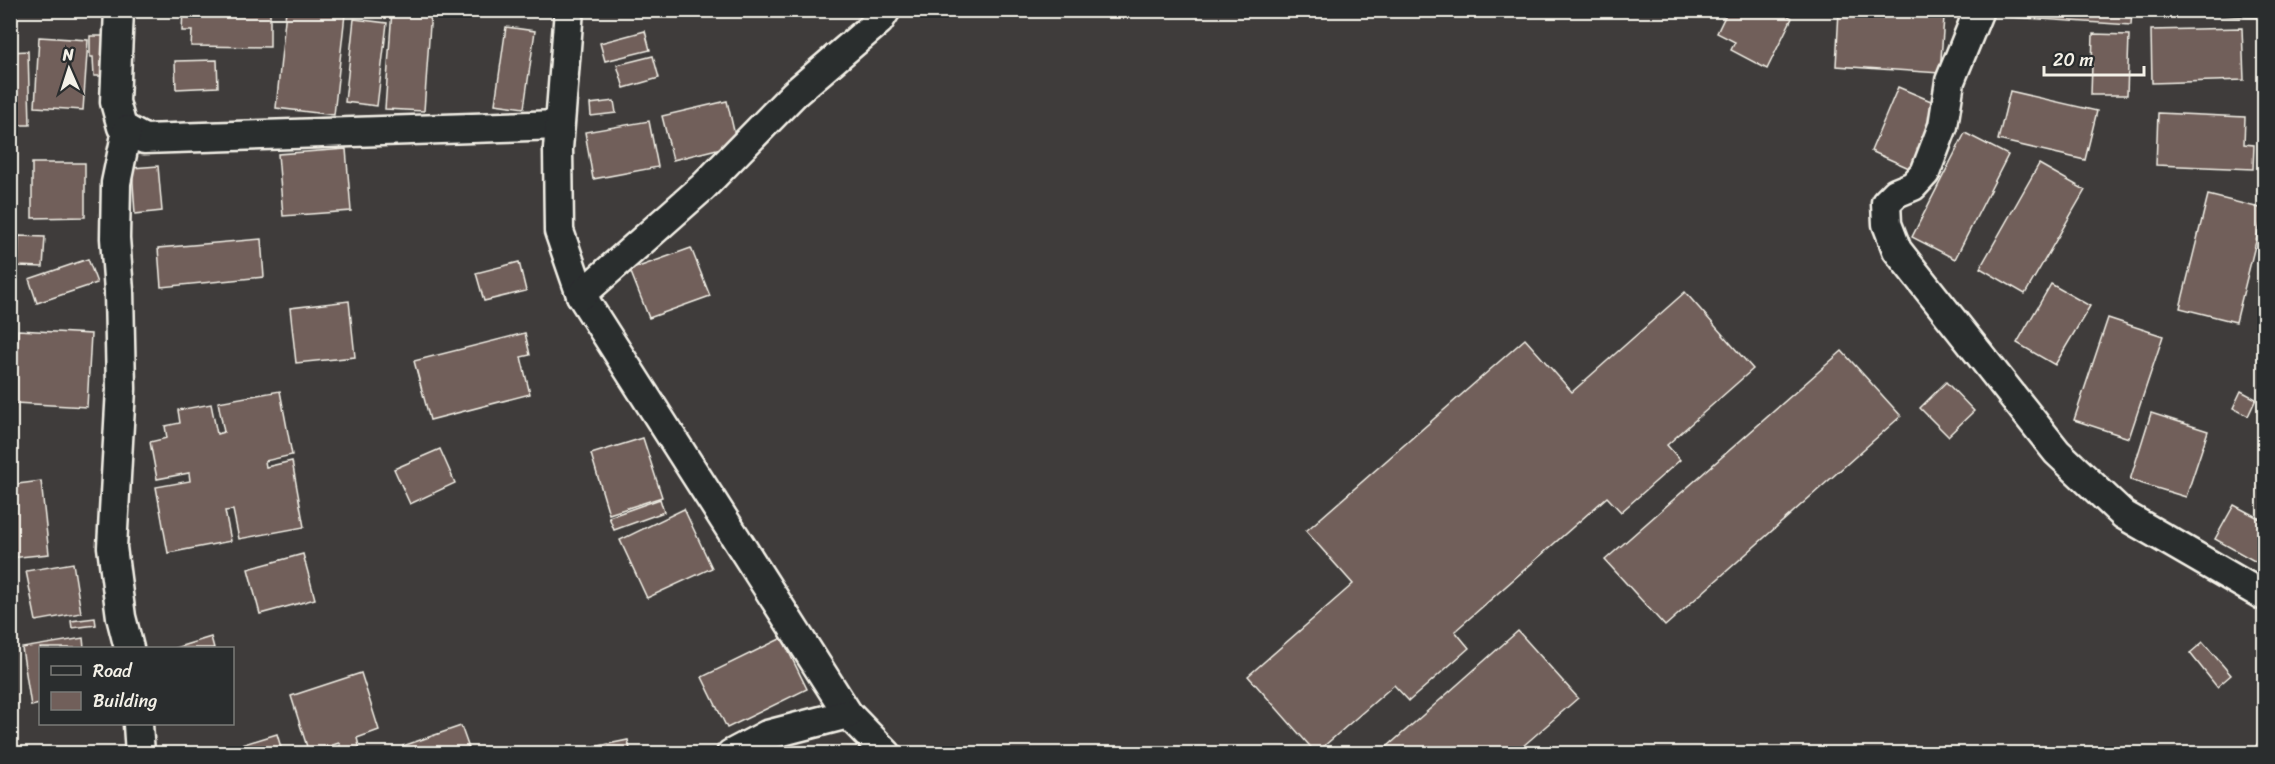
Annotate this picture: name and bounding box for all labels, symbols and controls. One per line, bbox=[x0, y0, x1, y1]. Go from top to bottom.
north arrow bbox=[39, 39, 99, 99]
scale bar bbox=[2044, 39, 2144, 77]
text: N bbox=[61, 40, 75, 69]
text: 20 m bbox=[2053, 44, 2093, 76]
legend bbox=[39, 647, 234, 725]
text: Road bbox=[93, 655, 133, 687]
text: Building bbox=[93, 685, 157, 717]

